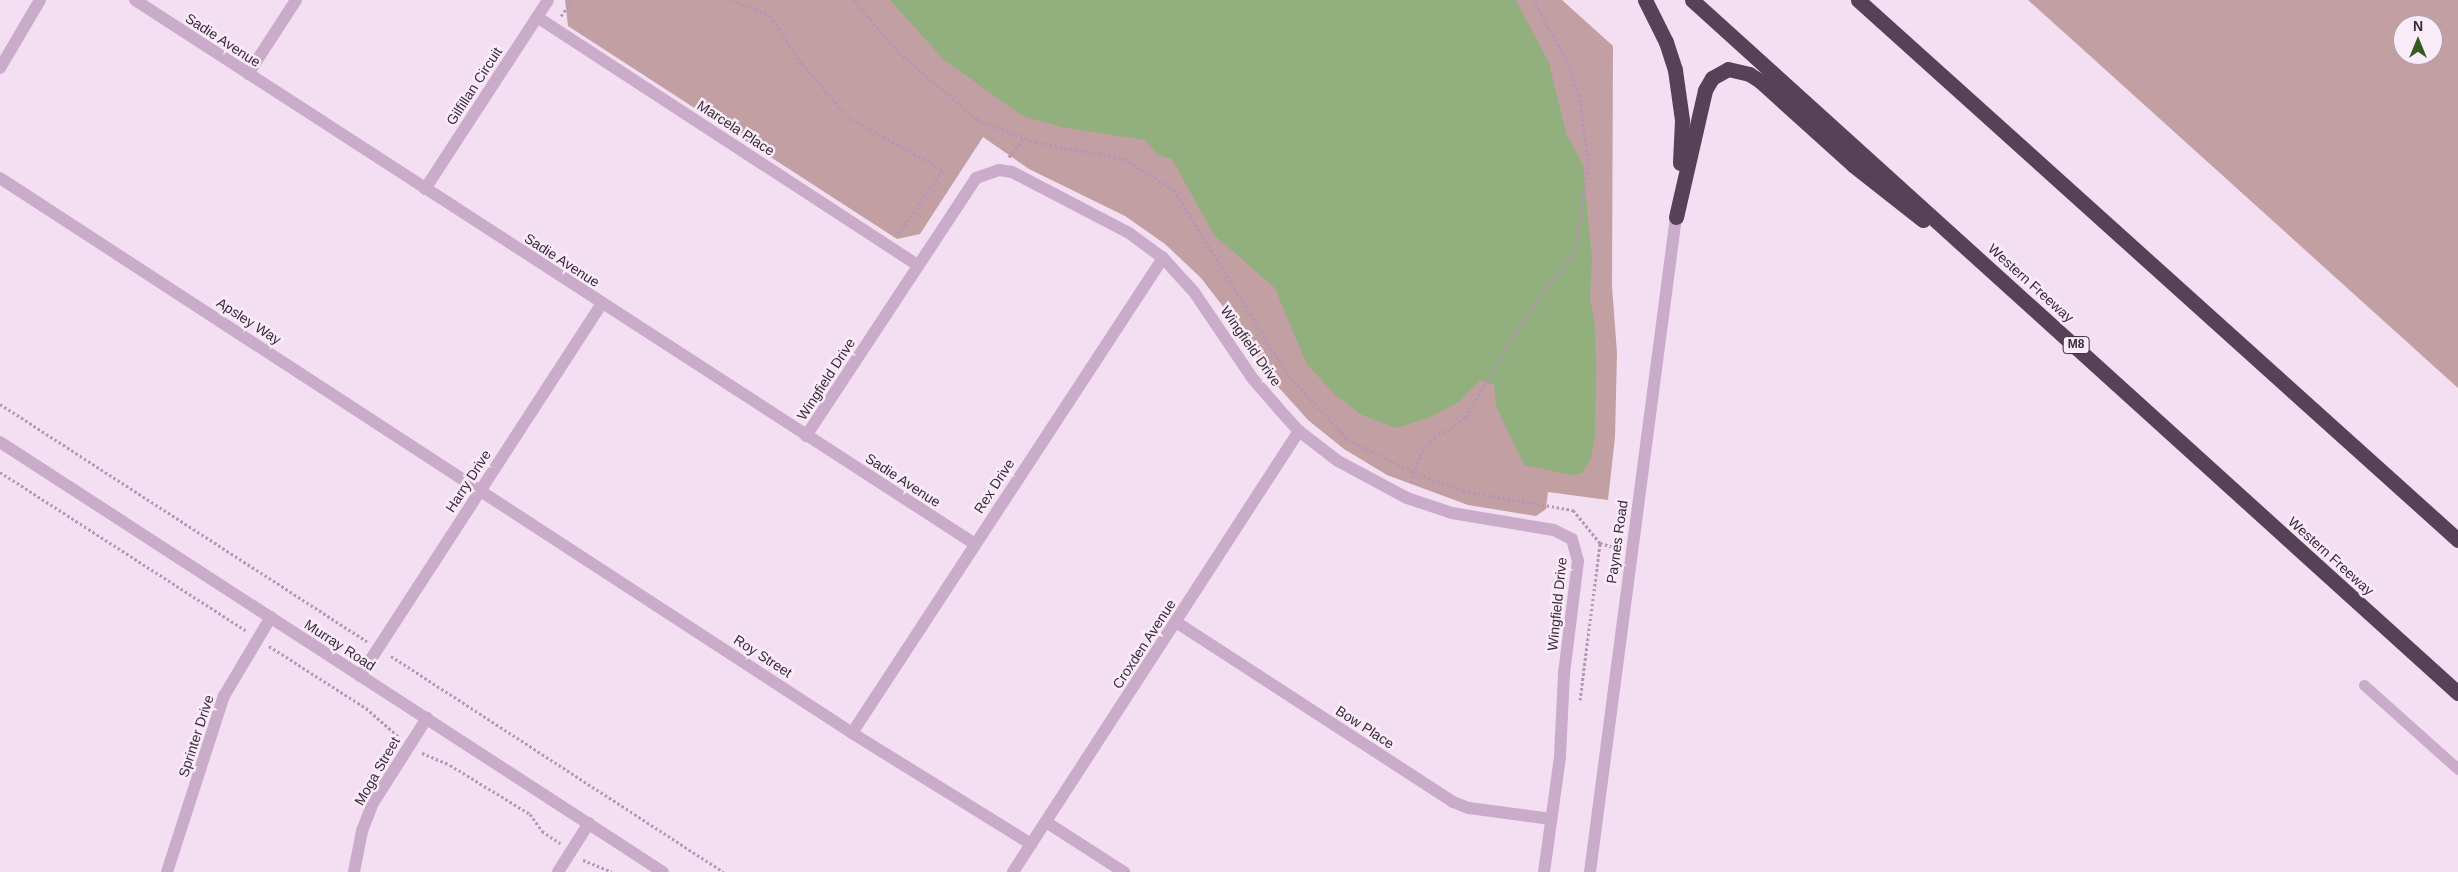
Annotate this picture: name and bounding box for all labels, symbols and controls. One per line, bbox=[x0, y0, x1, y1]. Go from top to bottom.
street label: Sadie Avenue bbox=[182, 9, 264, 71]
north arrow bbox=[2393, 15, 2443, 65]
text: N bbox=[2413, 18, 2423, 34]
street label: Gilfillan Circuit bbox=[443, 44, 505, 128]
street label: Marcela Place bbox=[694, 97, 778, 159]
street label: Sadie Avenue bbox=[521, 229, 603, 291]
street label: Western Freeway bbox=[1985, 240, 2077, 326]
street label: Apsley Way bbox=[214, 294, 284, 348]
street label: Wingfield Drive bbox=[1217, 303, 1285, 389]
street label: Wingfield Drive bbox=[793, 335, 859, 423]
road number: M8 bbox=[2062, 336, 2090, 354]
street label: Harry Drive bbox=[442, 447, 494, 515]
street label: Sadie Avenue bbox=[862, 449, 944, 511]
street label: Rex Drive bbox=[970, 456, 1018, 516]
street label: Paynes Road bbox=[1603, 499, 1631, 585]
street label: Western Freeway bbox=[2285, 513, 2377, 599]
street label: Wingfield Drive bbox=[1544, 556, 1570, 652]
street label: Croxden Avenue bbox=[1109, 596, 1179, 692]
street label: Murray Road bbox=[301, 616, 379, 674]
street label: Roy Street bbox=[731, 631, 795, 681]
street label: Sprinter Drive bbox=[175, 693, 217, 779]
street label: Bow Place bbox=[1333, 702, 1397, 752]
street label: Moga Street bbox=[351, 734, 403, 808]

